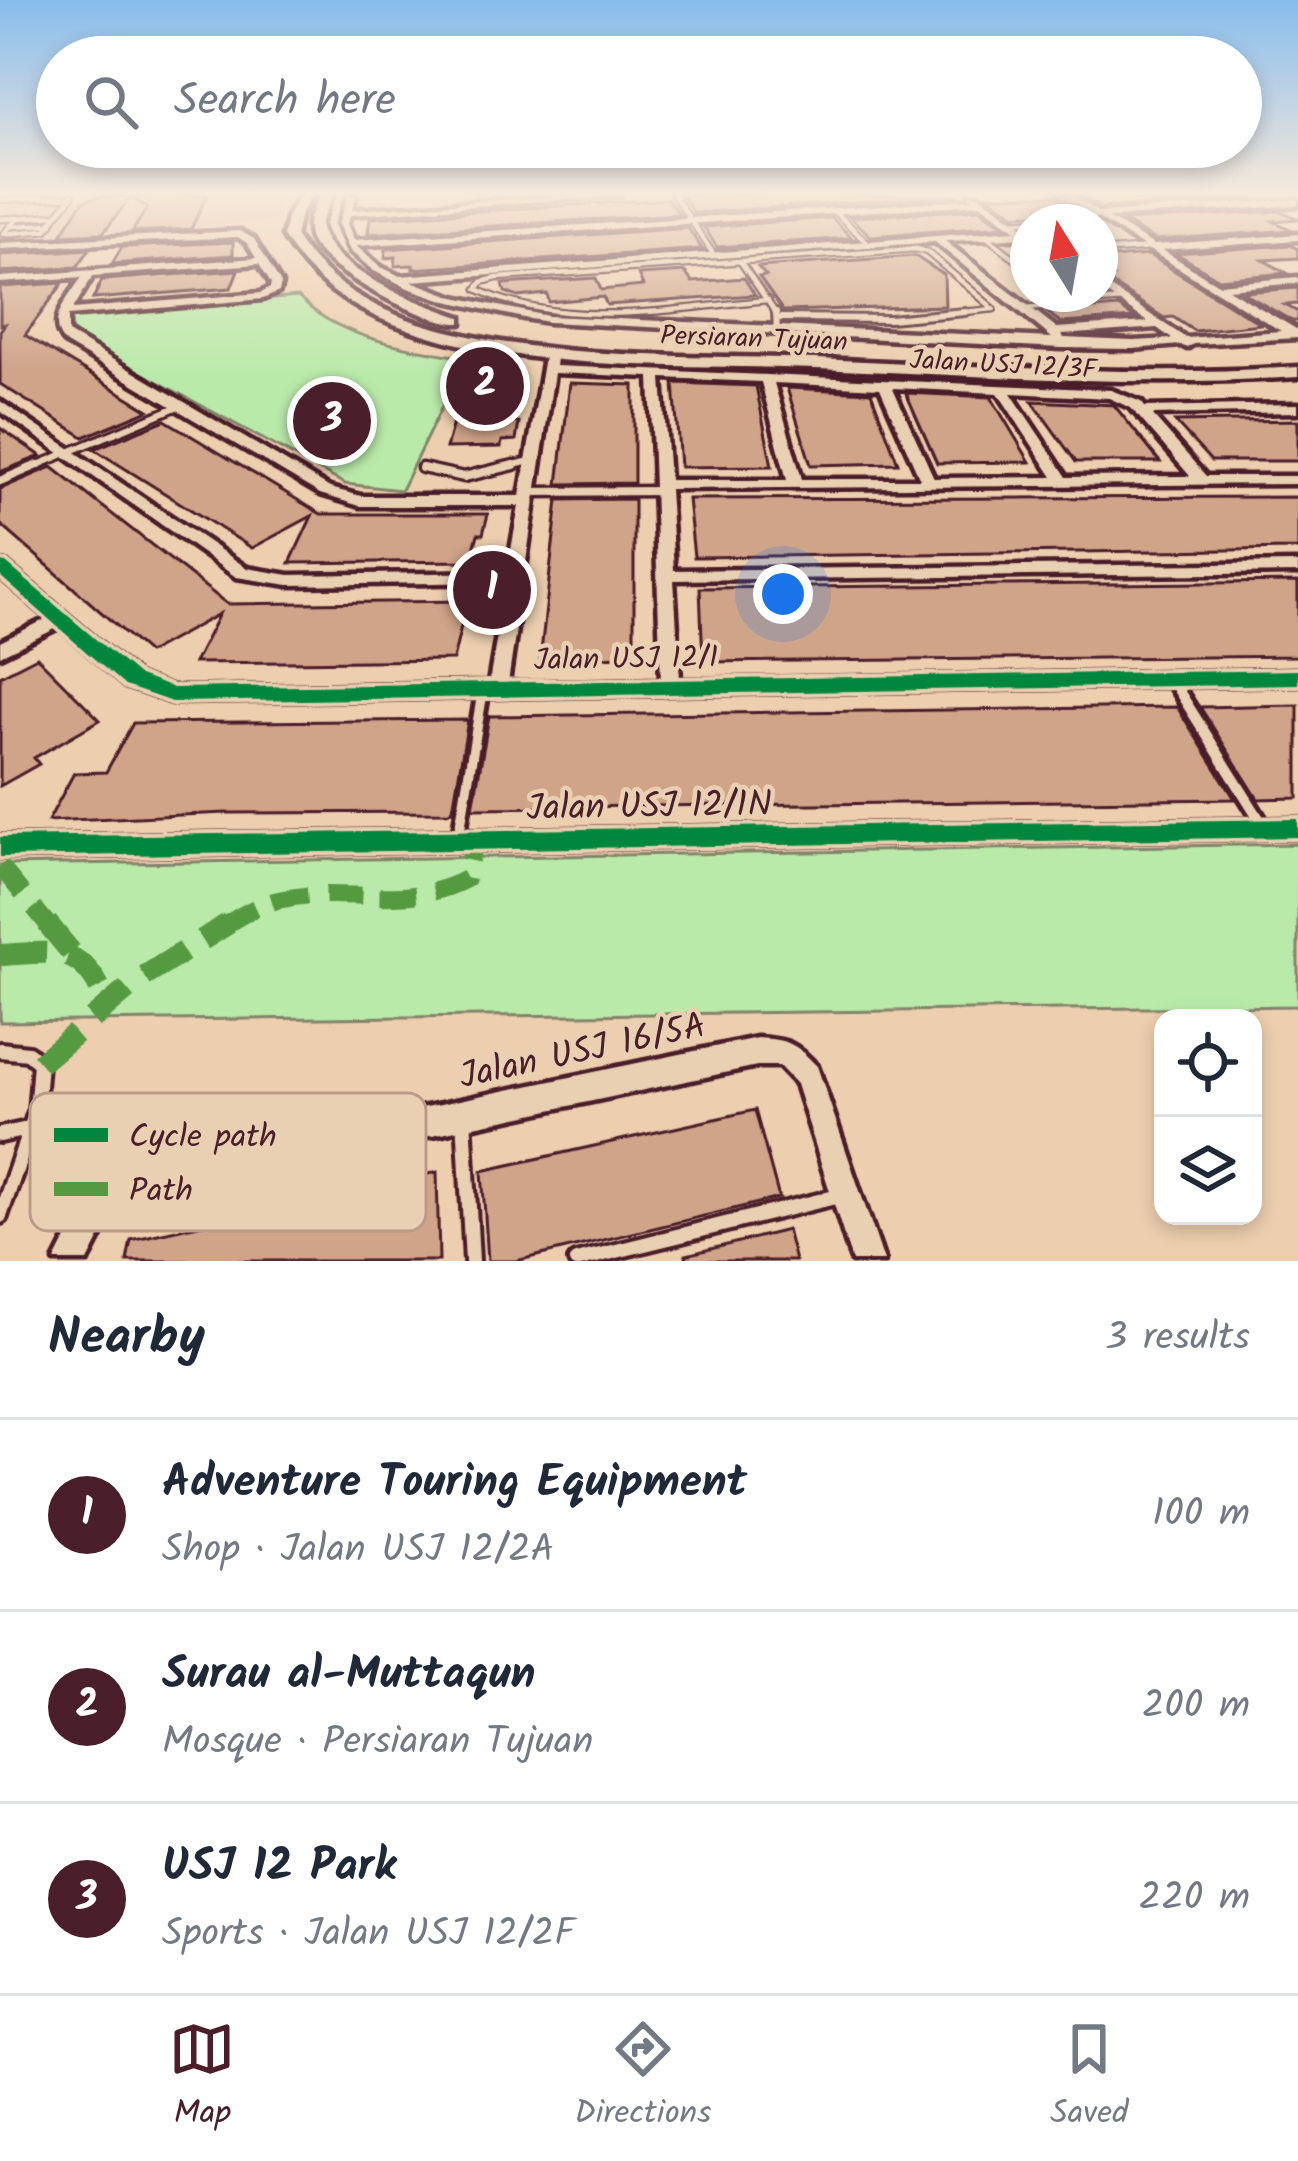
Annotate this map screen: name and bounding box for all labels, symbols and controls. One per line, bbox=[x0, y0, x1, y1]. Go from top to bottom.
search box bbox=[36, 36, 1262, 168]
text: Search here bbox=[174, 66, 396, 138]
icon: search bbox=[78, 69, 144, 135]
north arrow bbox=[1010, 204, 1118, 312]
street label: Persiaran Tujuan bbox=[660, 315, 848, 364]
street label: Jalan USJ 12/3F bbox=[908, 339, 1099, 392]
pin: 2 bbox=[446, 341, 524, 431]
pin: 3 bbox=[293, 376, 371, 466]
pin: 1 bbox=[453, 545, 531, 635]
your location bbox=[753, 564, 813, 624]
street label: Jalan USJ 12/1 bbox=[533, 634, 719, 686]
street label: Jalan USJ 12/1N bbox=[526, 777, 772, 838]
street label: Jalan USJ 16/5A bbox=[454, 999, 711, 1106]
map controls bbox=[1154, 1009, 1262, 1225]
button: locate bbox=[1154, 1009, 1262, 1117]
legend bbox=[30, 1093, 426, 1231]
text: Cycle path bbox=[129, 1112, 277, 1165]
button: layers bbox=[1154, 1117, 1262, 1225]
text: Path bbox=[129, 1166, 193, 1219]
text: Nearby bbox=[48, 1299, 205, 1380]
text: 3 results bbox=[1105, 1308, 1250, 1370]
text: Adventure Touring Equipment bbox=[162, 1448, 747, 1520]
text: 1 bbox=[81, 1484, 93, 1546]
text: 100 m bbox=[1152, 1484, 1250, 1546]
text: Shop · Jalan USJ 12/2A bbox=[162, 1520, 554, 1582]
text: Surau al-Muttaqun bbox=[162, 1640, 536, 1712]
text: 2 bbox=[76, 1676, 98, 1738]
text: 200 m bbox=[1142, 1676, 1250, 1738]
text: Mosque · Persiaran Tujuan bbox=[162, 1712, 593, 1774]
text: USJ 12 Park bbox=[162, 1832, 396, 1904]
text: 3 bbox=[76, 1868, 98, 1930]
text: 220 m bbox=[1138, 1868, 1250, 1930]
text: Sports · Jalan USJ 12/2F bbox=[162, 1904, 575, 1966]
tab: Map bbox=[169, 2016, 235, 2141]
tab: Directions bbox=[574, 2016, 711, 2141]
tab: Saved bbox=[1050, 2016, 1129, 2141]

